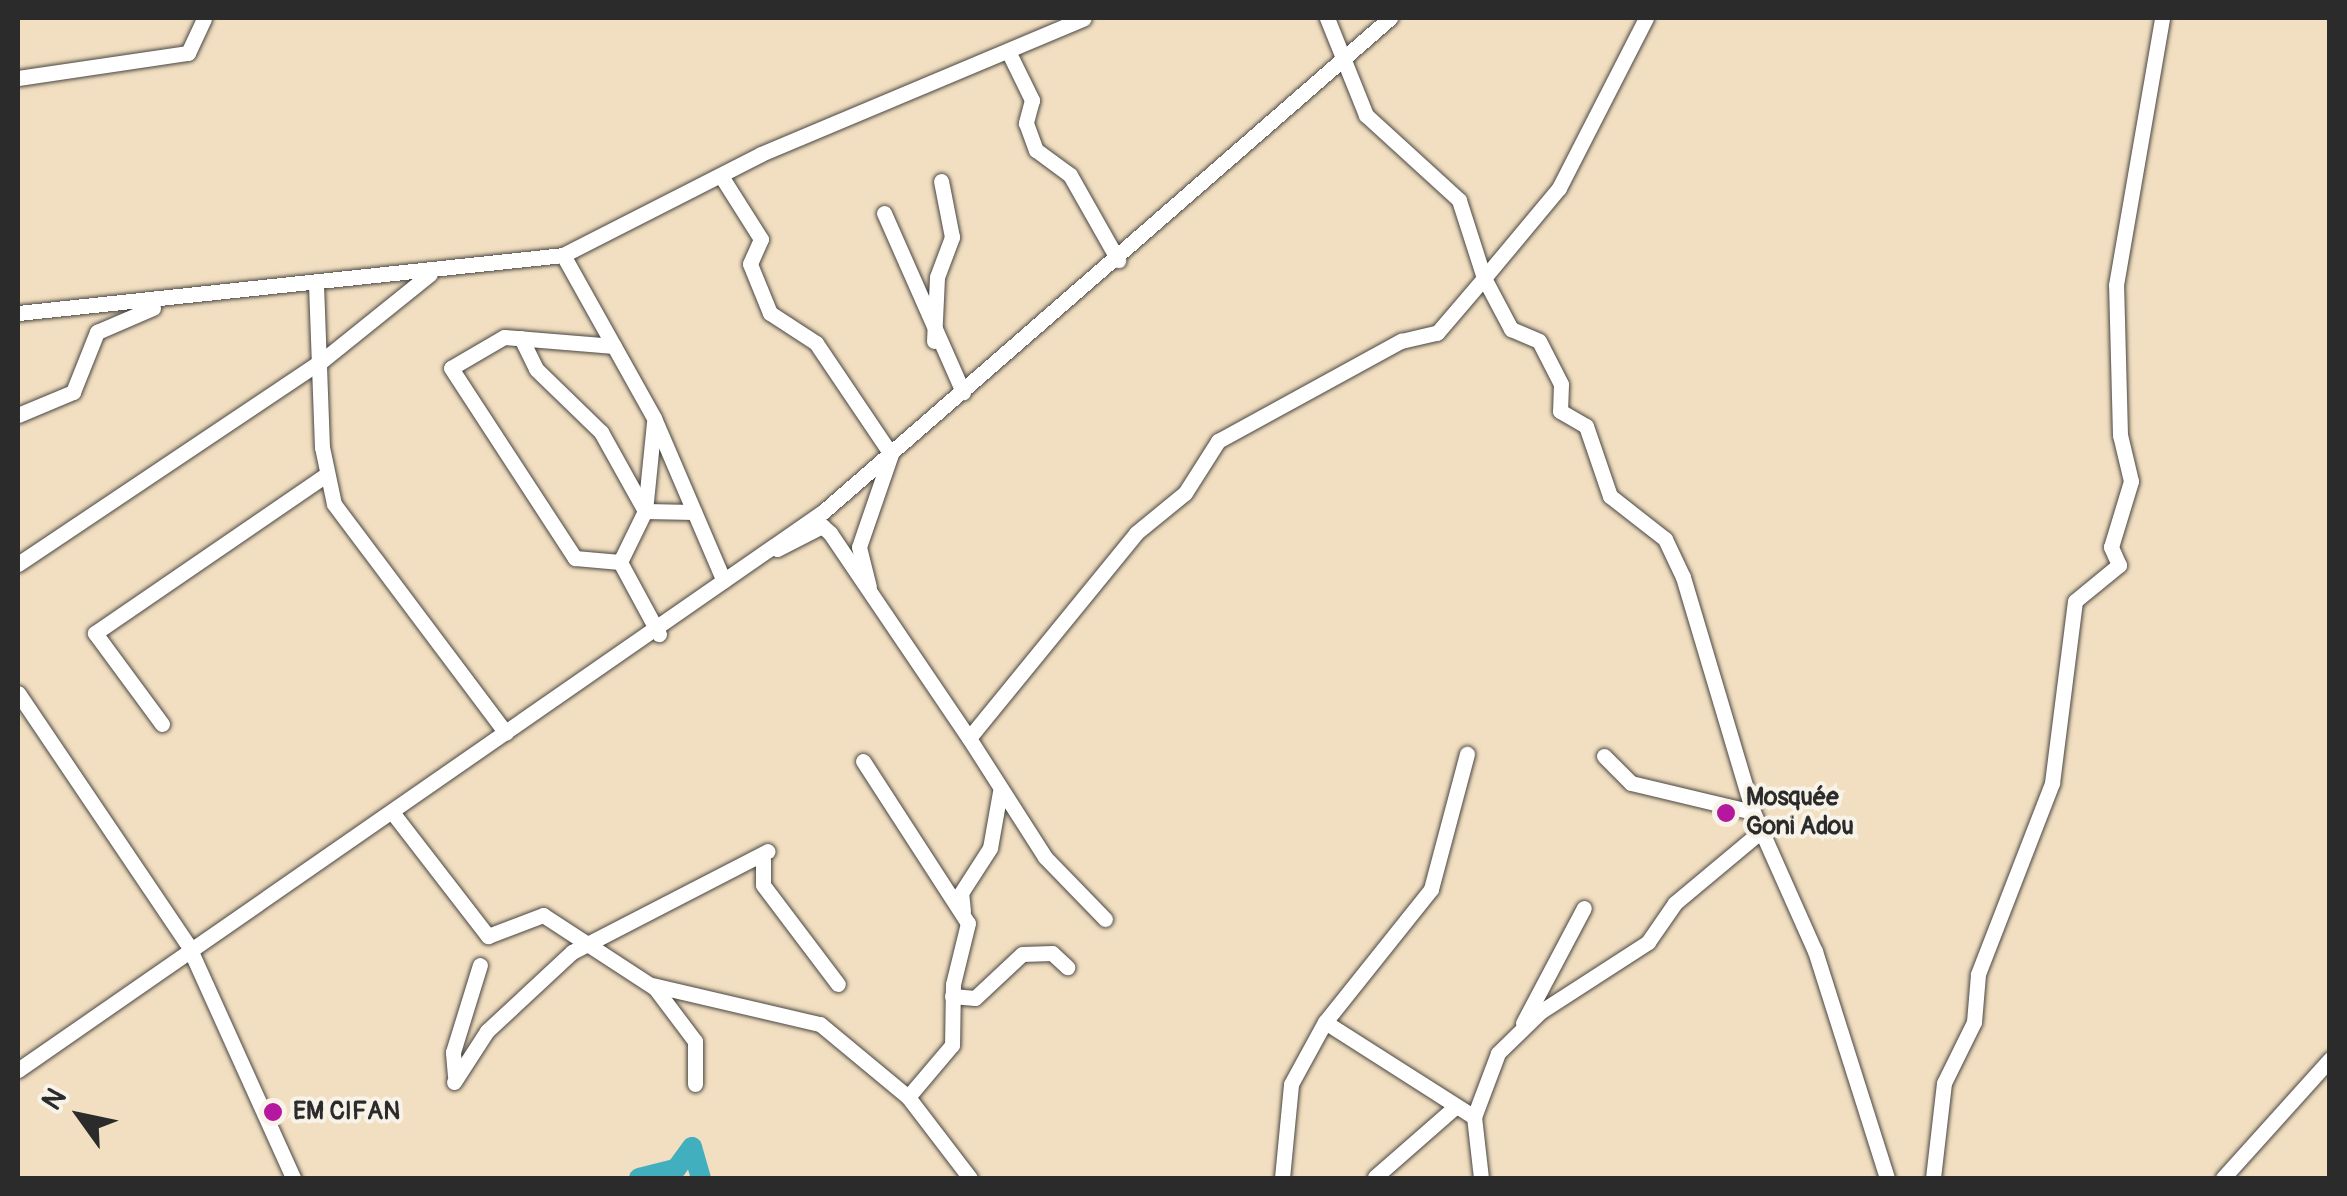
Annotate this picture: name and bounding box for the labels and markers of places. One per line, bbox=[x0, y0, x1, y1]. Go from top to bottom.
place label: Mosquée Goni Adou bbox=[1746, 784, 1854, 843]
marker: Mosquée Goni Adou bbox=[1715, 802, 1737, 824]
place label: EM CIFAN bbox=[293, 1097, 400, 1127]
marker: EM CIFAN bbox=[262, 1101, 284, 1123]

